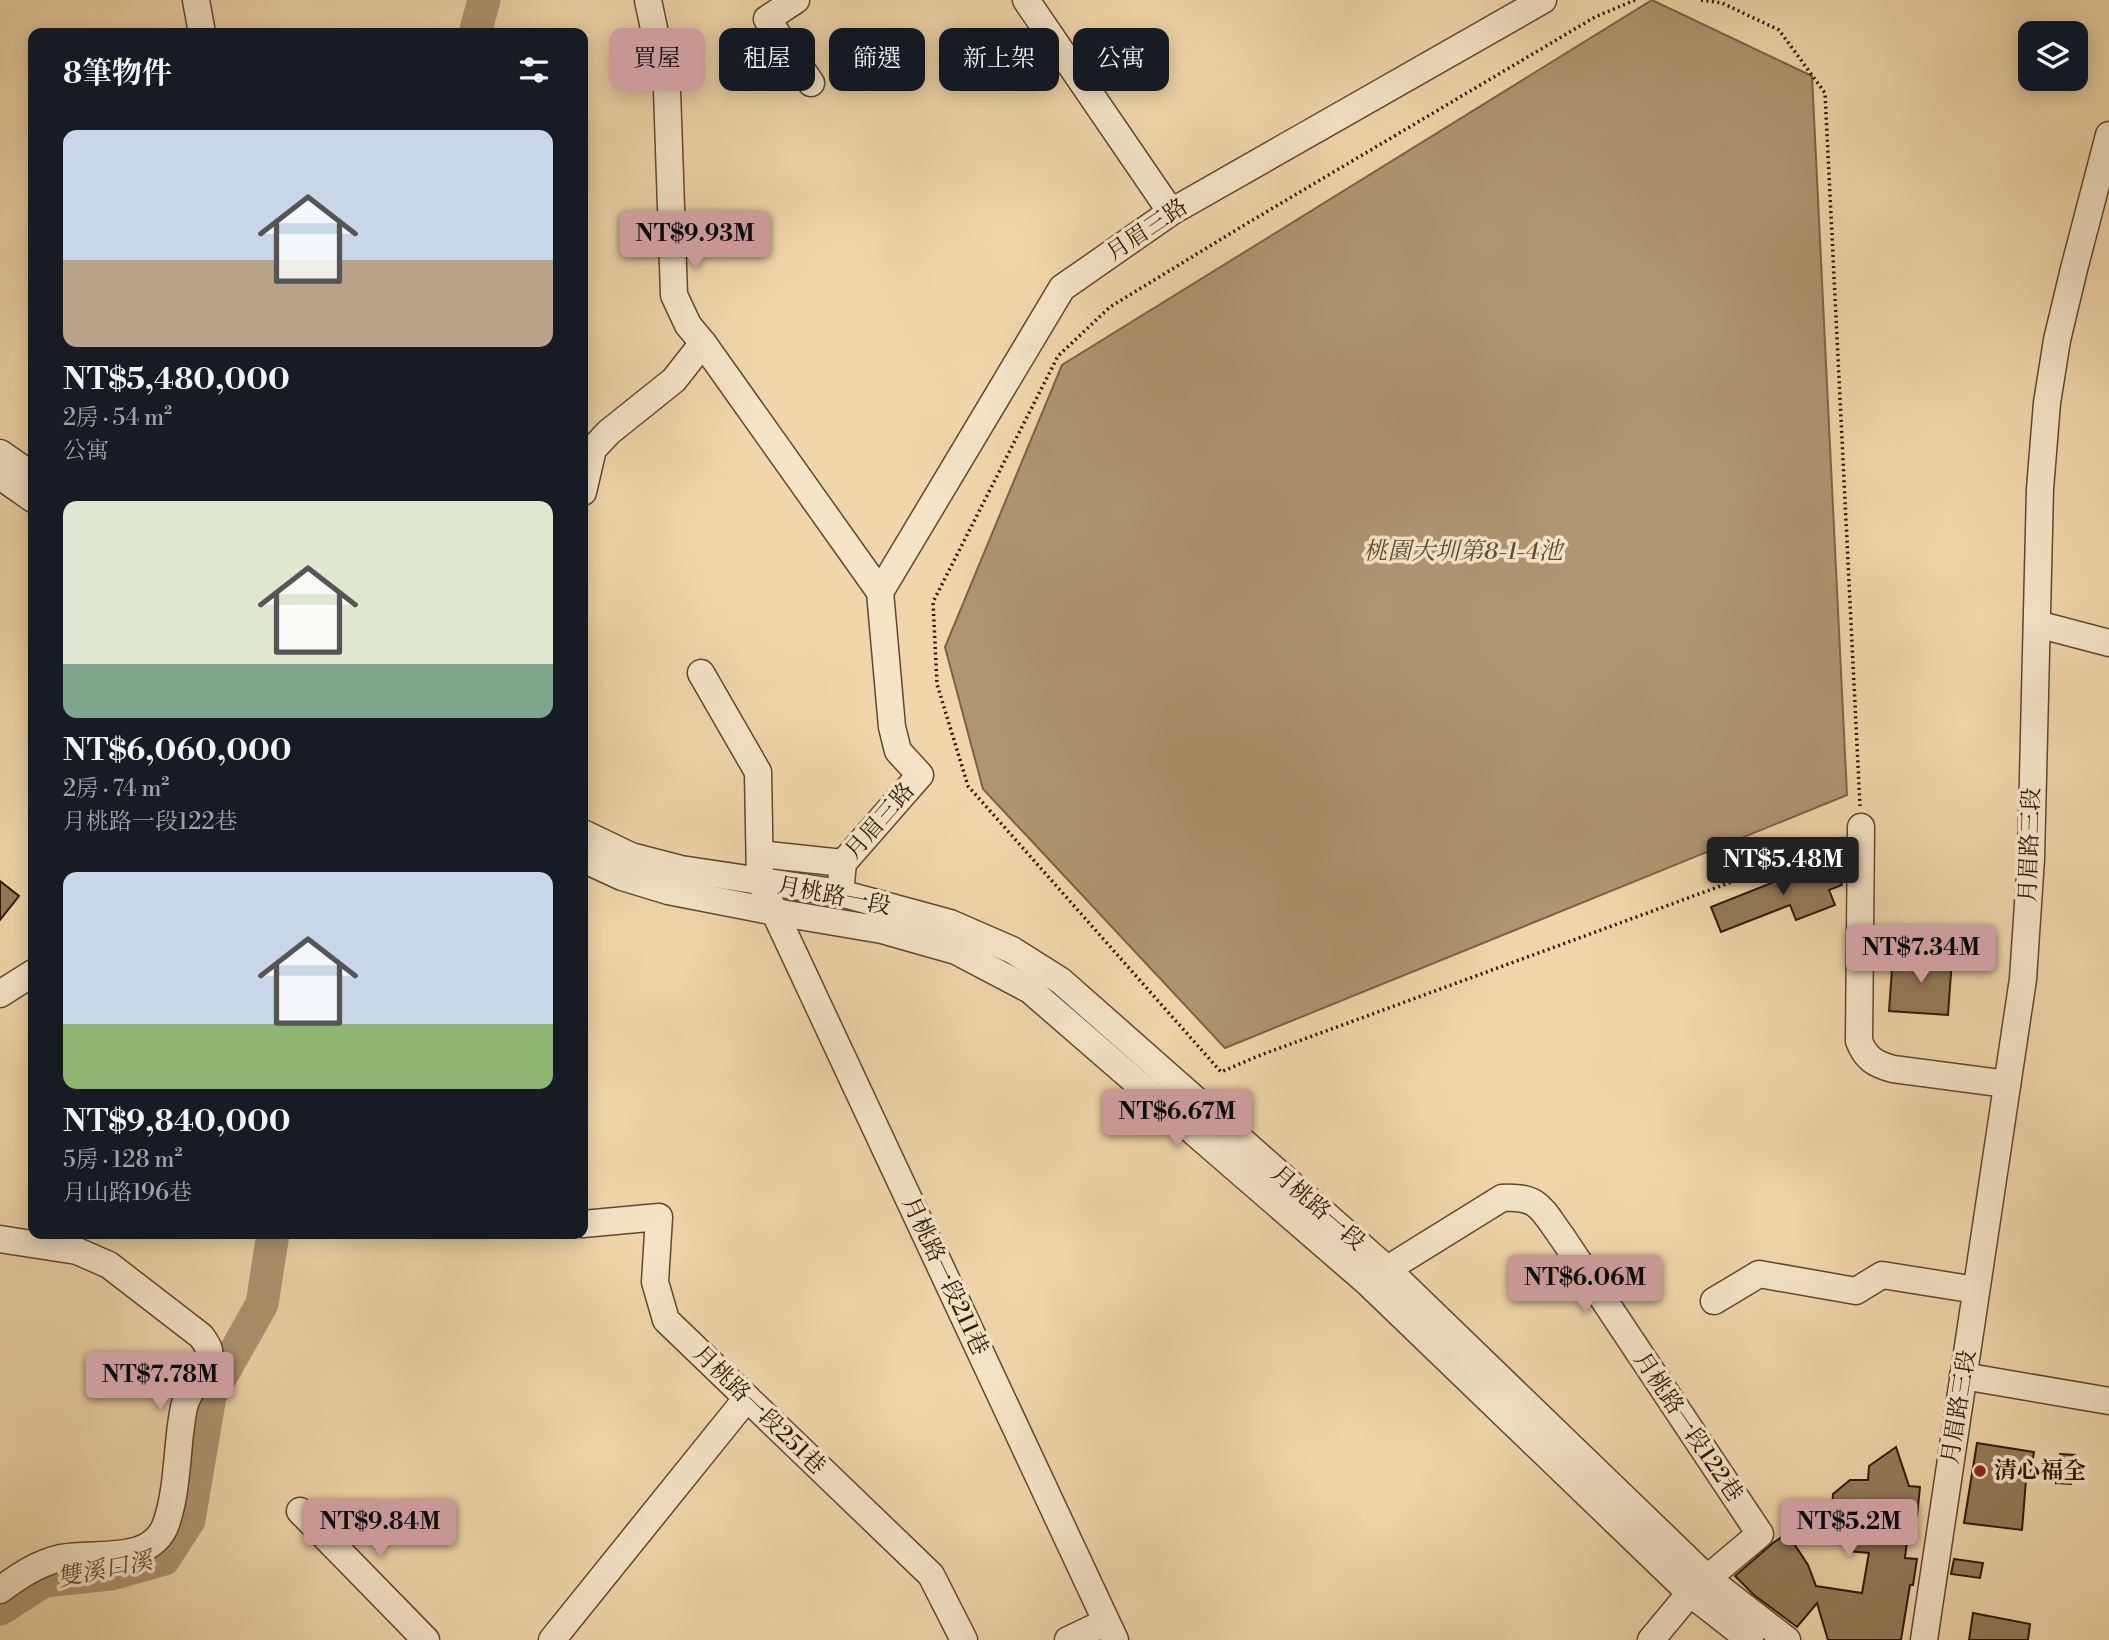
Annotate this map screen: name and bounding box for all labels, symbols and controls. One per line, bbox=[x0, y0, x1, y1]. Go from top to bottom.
map controls bbox=[2018, 21, 2088, 91]
button: layers bbox=[2018, 21, 2088, 91]
chip: 買屋 bbox=[609, 28, 705, 91]
chip: 租屋 bbox=[719, 28, 815, 91]
chip: 篩選 bbox=[829, 28, 925, 91]
chip: 新上架 bbox=[939, 28, 1059, 91]
chip: 公寓 bbox=[1073, 28, 1169, 91]
icon: filters bbox=[515, 51, 553, 89]
text: 8筆物件 bbox=[63, 55, 172, 93]
icon: home bbox=[245, 176, 371, 302]
street label: 月眉三路 bbox=[1101, 193, 1193, 267]
pin: NT$9.93M bbox=[623, 212, 767, 271]
text: NT$9.93M bbox=[636, 220, 754, 248]
text: NT$5,480,000 bbox=[63, 361, 290, 399]
text: 2房 · 54 m² bbox=[63, 404, 172, 432]
text: 公寓 bbox=[63, 437, 109, 465]
water label: 桃園大圳第8-1-4池 bbox=[1363, 537, 1566, 567]
icon: home bbox=[245, 547, 371, 673]
text: NT$6,060,000 bbox=[63, 732, 292, 770]
text: 2房 · 74 m² bbox=[63, 775, 169, 803]
street label: 月眉三路 bbox=[839, 777, 921, 865]
street label: 月眉路三段 bbox=[2014, 787, 2046, 903]
text: 月桃路一段122巷 bbox=[63, 808, 238, 836]
pin: NT$5.48M bbox=[1711, 838, 1855, 897]
text: NT$5.48M bbox=[1723, 846, 1843, 874]
street label: 月桃路一段 bbox=[775, 871, 893, 921]
icon: home bbox=[245, 918, 371, 1044]
pin: NT$7.34M bbox=[1849, 926, 1993, 985]
text: NT$7.34M bbox=[1862, 934, 1980, 962]
pin: NT$6.67M bbox=[1105, 1090, 1249, 1149]
text: NT$6.67M bbox=[1118, 1098, 1236, 1126]
text: NT$9,840,000 bbox=[63, 1103, 291, 1141]
text: 5房 · 128 m² bbox=[63, 1146, 183, 1174]
street label: 月桃路一段 bbox=[1265, 1160, 1371, 1256]
text: 月山路196巷 bbox=[63, 1179, 192, 1207]
street label: 月桃路一段211巷 bbox=[896, 1192, 994, 1360]
pin: NT$6.06M bbox=[1513, 1256, 1657, 1315]
text: NT$6.06M bbox=[1524, 1264, 1646, 1292]
street label: 月桃路一段251巷 bbox=[687, 1340, 831, 1480]
street label: 月桃路一段122巷 bbox=[1628, 1347, 1748, 1507]
street label: 月眉路三段 bbox=[1936, 1348, 1982, 1466]
pin: NT$7.78M bbox=[88, 1352, 232, 1412]
text: NT$7.78M bbox=[102, 1361, 218, 1389]
place label: 清心福全 bbox=[1994, 1457, 2086, 1485]
marker: 清心福全 bbox=[1972, 1463, 1988, 1479]
pin: NT$9.84M bbox=[308, 1500, 452, 1559]
pin: NT$5.2M bbox=[1784, 1500, 1914, 1559]
text: NT$9.84M bbox=[319, 1508, 441, 1536]
text: NT$5.2M bbox=[1797, 1508, 1901, 1536]
water label: 雙溪口溪 bbox=[55, 1546, 158, 1594]

